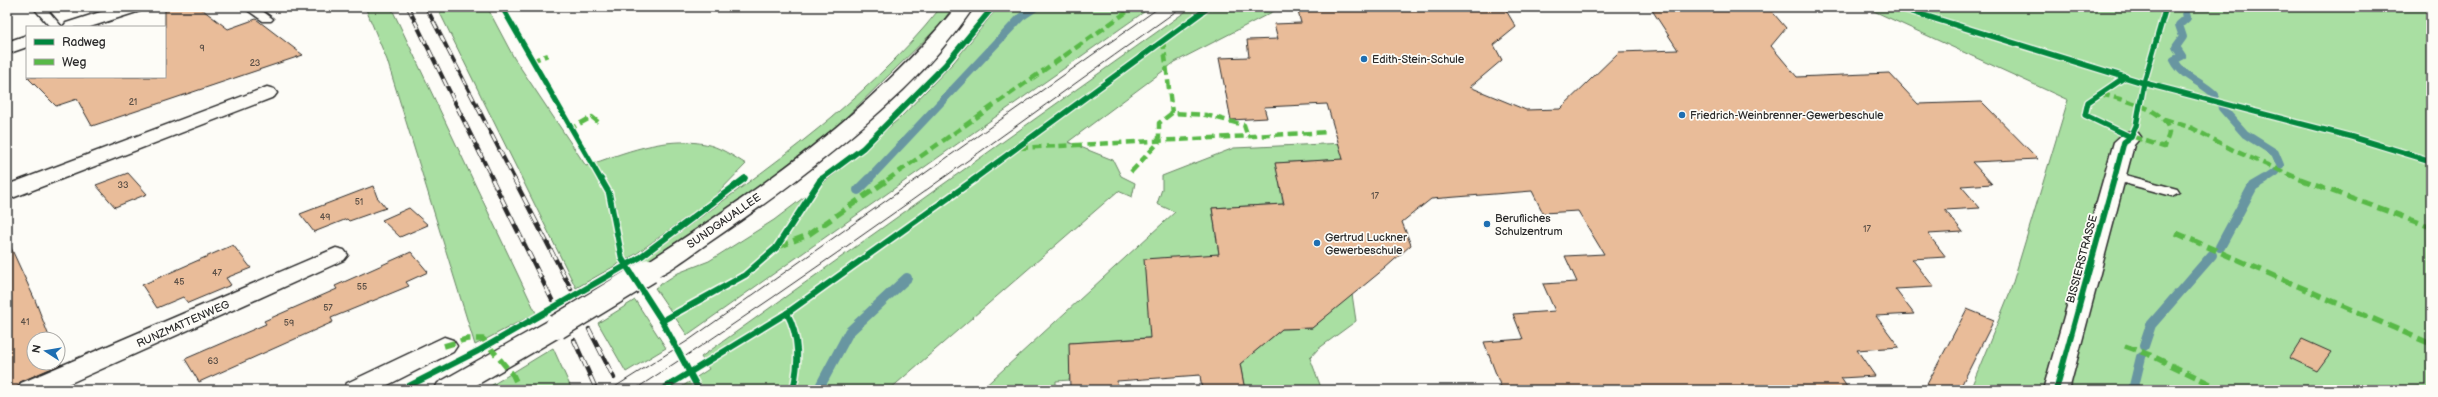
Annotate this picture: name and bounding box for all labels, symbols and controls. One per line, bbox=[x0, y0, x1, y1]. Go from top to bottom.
legend bbox=[26, 26, 166, 78]
text: Radweg bbox=[62, 35, 106, 50]
house number: 9 bbox=[199, 43, 205, 54]
place label: Edith-Stein-Schule bbox=[1372, 53, 1465, 66]
marker: Edith-Stein-Schule bbox=[1359, 54, 1369, 64]
text: Weg bbox=[62, 55, 86, 70]
house number: 23 bbox=[250, 58, 261, 69]
house number: 21 bbox=[129, 97, 137, 108]
place label: Friedrich-Weinbrenner-Gewerbeschule bbox=[1690, 109, 1884, 122]
marker: Friedrich-Weinbrenner-Gewerbeschule bbox=[1677, 110, 1687, 120]
house number: 33 bbox=[117, 180, 129, 191]
street label: SUNDGAUALLEE bbox=[685, 191, 763, 251]
house number: 17 bbox=[1371, 191, 1380, 202]
house number: 51 bbox=[355, 197, 363, 208]
house number: 49 bbox=[320, 212, 330, 223]
place label: Berufliches Schulzentrum bbox=[1495, 212, 1563, 238]
street label: BISSIERSTRASSE bbox=[2064, 213, 2100, 305]
marker: Berufliches Schulzentrum bbox=[1482, 219, 1492, 229]
house number: 17 bbox=[1863, 224, 1872, 235]
place label: Gertrud Luckner Gewerbeschule bbox=[1325, 231, 1408, 257]
marker: Gertrud Luckner Gewerbeschule bbox=[1312, 238, 1322, 248]
house number: 47 bbox=[212, 268, 223, 279]
house number: 45 bbox=[174, 277, 184, 288]
house number: 55 bbox=[357, 282, 367, 293]
street label: RUNZMATTENWEG bbox=[135, 298, 231, 350]
house number: 57 bbox=[323, 303, 333, 314]
house number: 41 bbox=[21, 317, 29, 328]
house number: 59 bbox=[284, 318, 294, 329]
north arrow bbox=[26, 331, 66, 371]
text: N bbox=[29, 344, 44, 354]
house number: 63 bbox=[207, 356, 219, 367]

